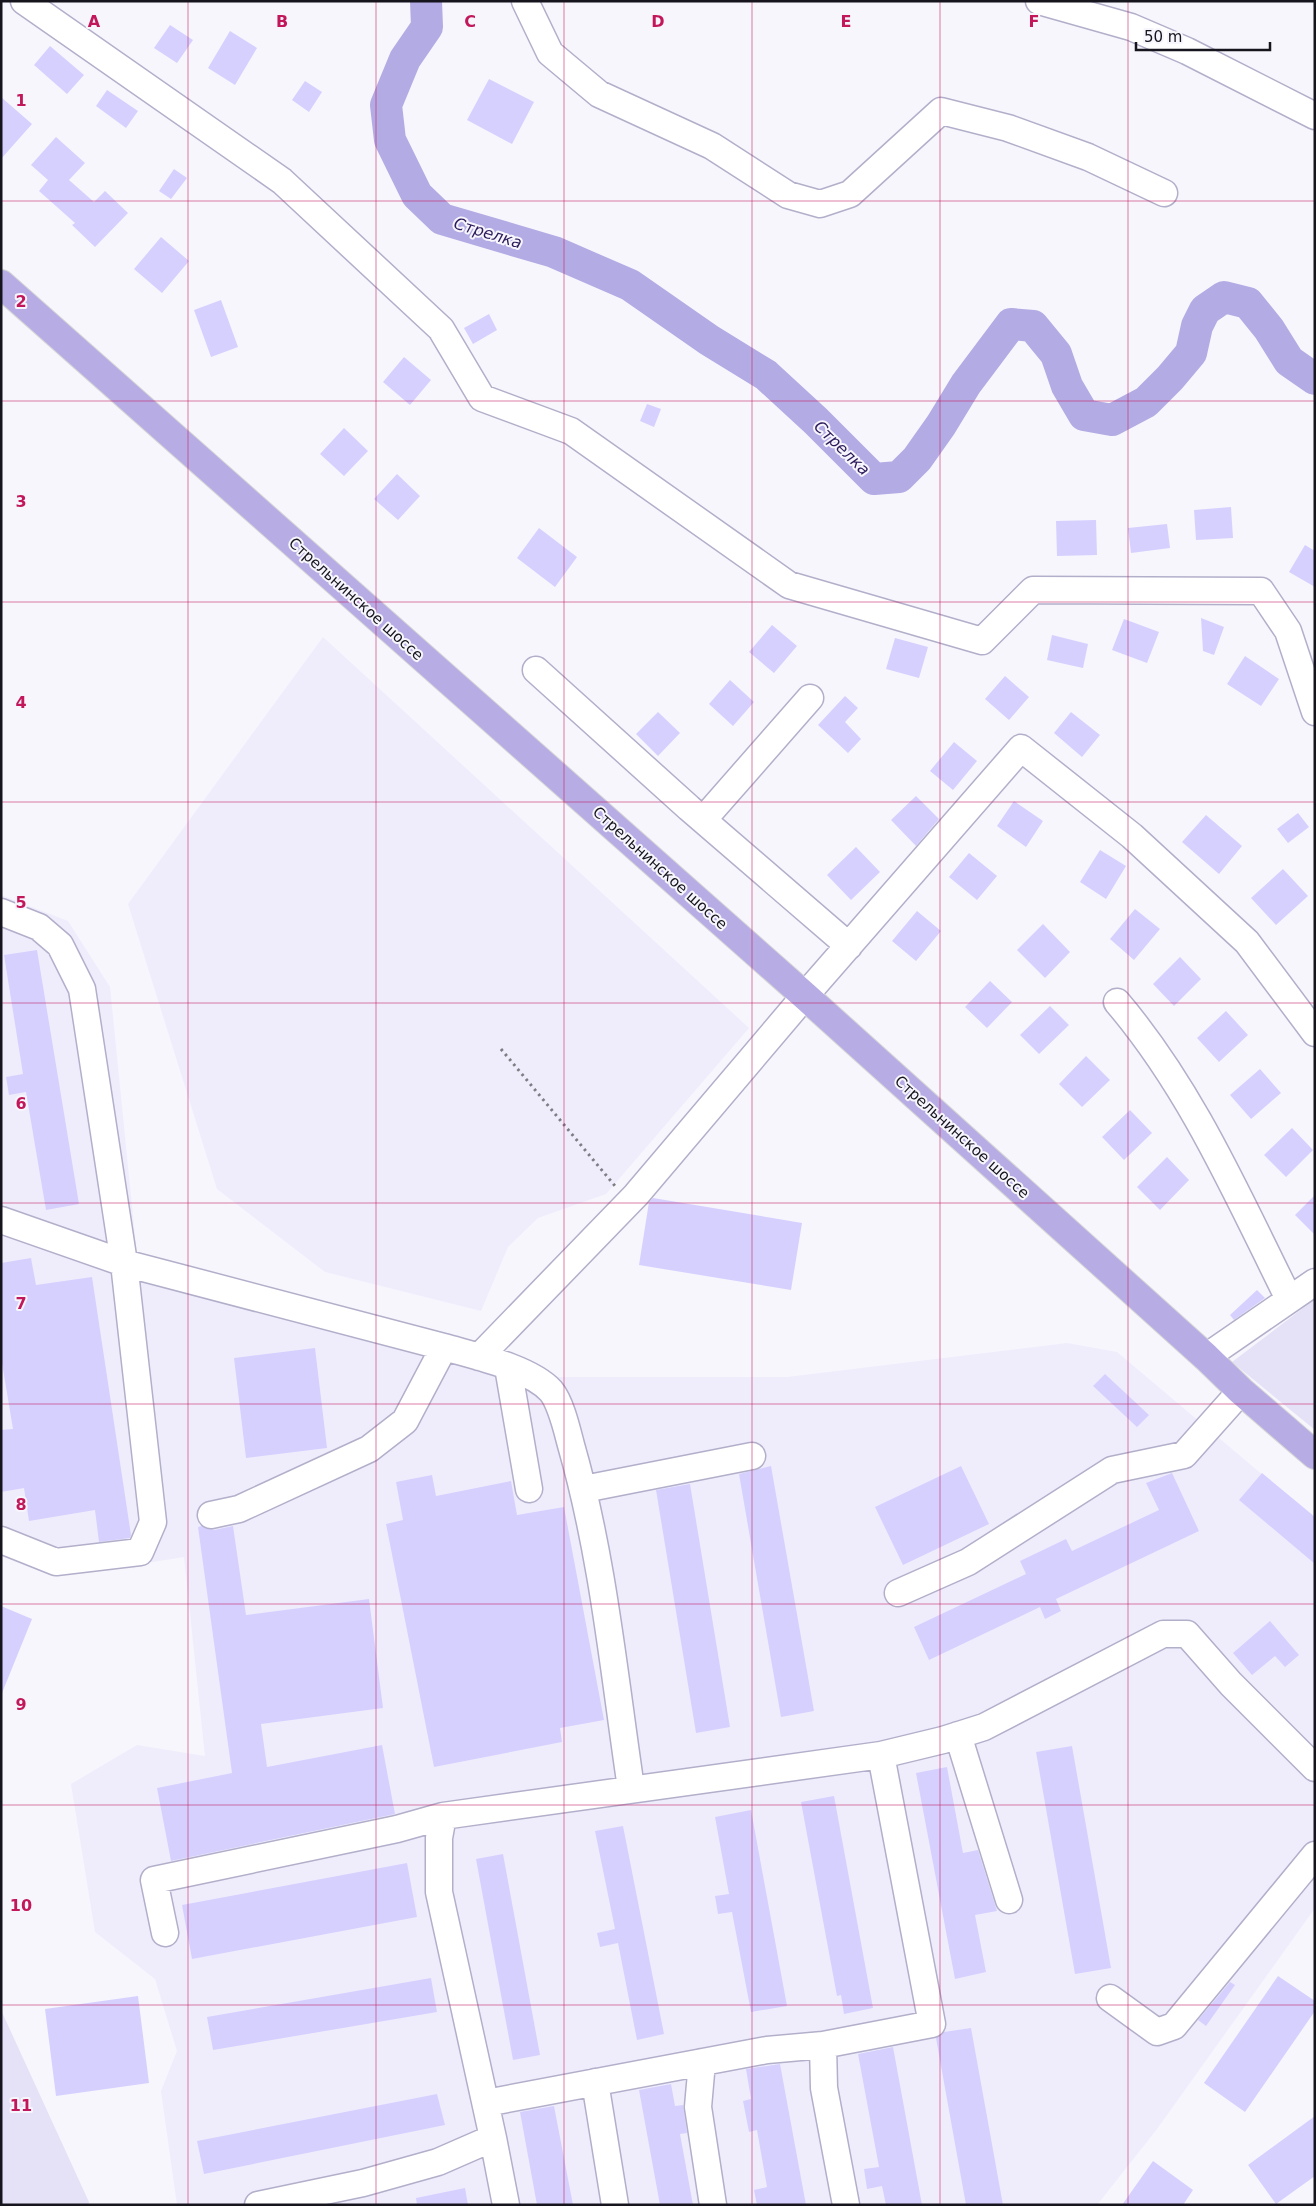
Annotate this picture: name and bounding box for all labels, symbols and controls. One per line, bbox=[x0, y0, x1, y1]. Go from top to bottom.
text: A bbox=[88, 12, 101, 31]
text: B bbox=[276, 12, 288, 31]
text: C bbox=[464, 12, 476, 31]
text: D bbox=[651, 12, 665, 31]
text: E bbox=[841, 12, 851, 31]
text: F bbox=[1029, 12, 1039, 31]
scale bar bbox=[1136, 20, 1270, 52]
text: 50 m bbox=[1144, 28, 1182, 46]
text: 1 bbox=[15, 91, 27, 110]
water label: Стрелка bbox=[452, 214, 524, 252]
text: 2 bbox=[15, 292, 27, 311]
water label: Стрелка bbox=[810, 417, 874, 479]
text: 3 bbox=[15, 492, 27, 511]
street label: Стрельнинское шоссе bbox=[285, 534, 427, 664]
text: 4 bbox=[15, 693, 27, 712]
street label: Стрельнинское шоссе bbox=[589, 803, 731, 933]
text: 5 bbox=[15, 893, 27, 912]
street label: Стрельнинское шоссе bbox=[891, 1072, 1033, 1202]
text: 6 bbox=[15, 1094, 27, 1113]
text: 7 bbox=[15, 1294, 27, 1313]
text: 8 bbox=[15, 1495, 27, 1514]
text: 9 bbox=[15, 1695, 27, 1714]
text: 10 bbox=[10, 1896, 32, 1915]
text: 11 bbox=[10, 2096, 32, 2115]

